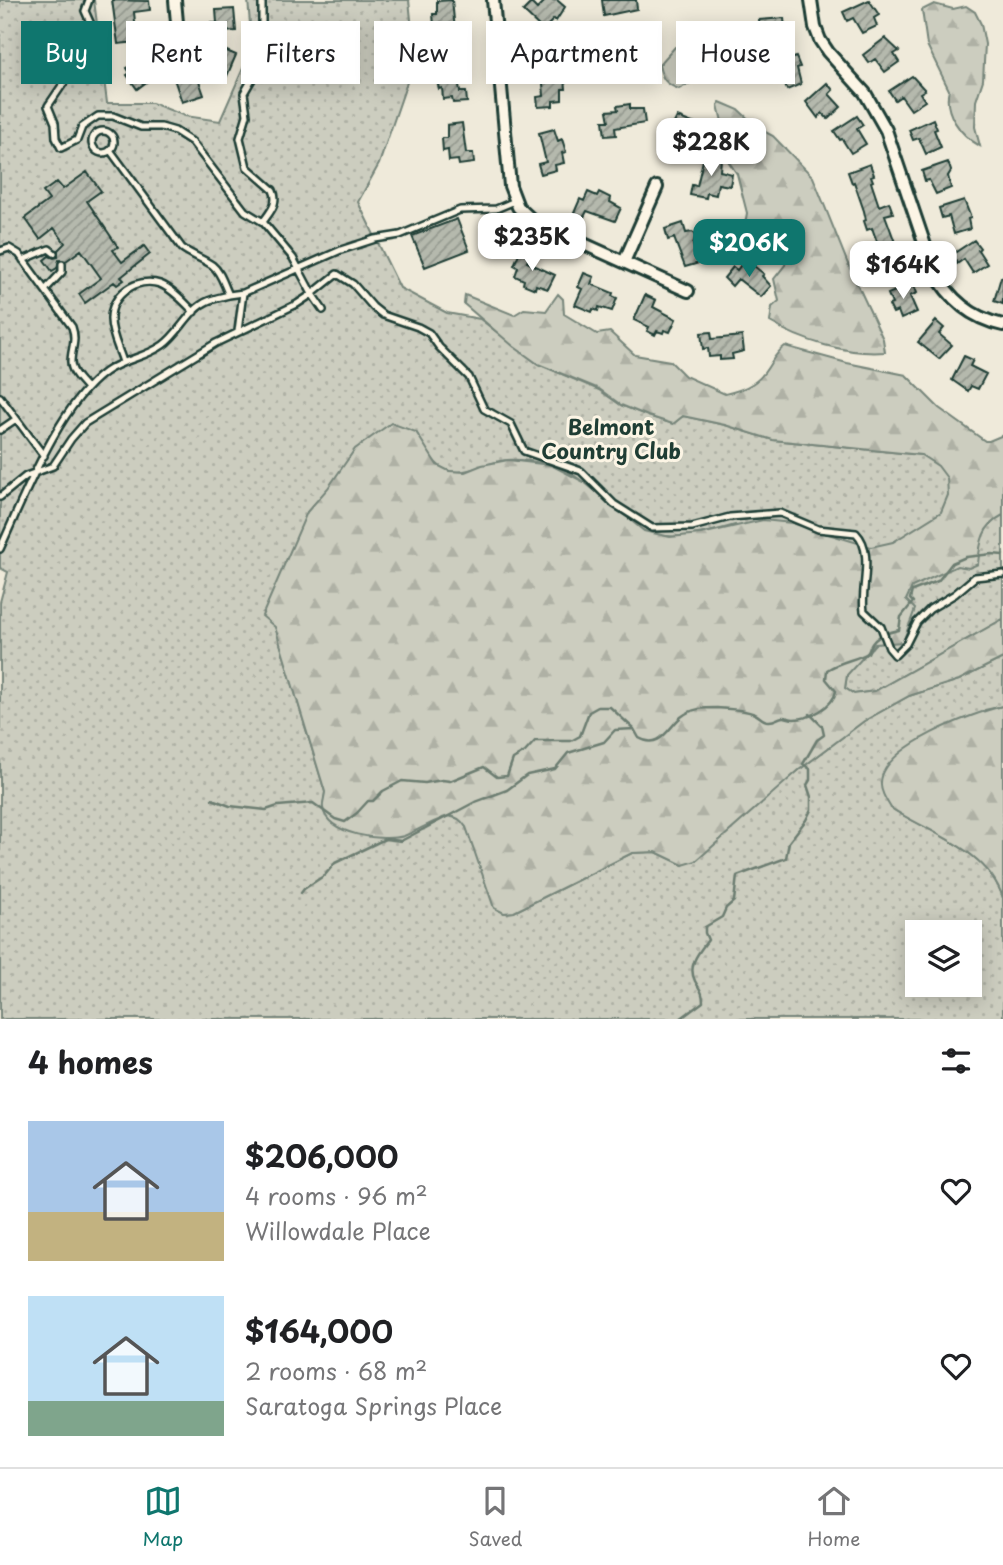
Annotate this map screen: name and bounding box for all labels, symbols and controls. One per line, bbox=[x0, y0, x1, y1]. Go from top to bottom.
chip: Buy bbox=[21, 21, 112, 84]
chip: Rent bbox=[126, 21, 227, 84]
chip: Filters bbox=[241, 21, 360, 84]
chip: New bbox=[374, 21, 472, 84]
chip: Apartment bbox=[486, 21, 662, 84]
chip: House bbox=[676, 21, 795, 84]
pin: $228K bbox=[662, 118, 760, 178]
text: $228K bbox=[672, 123, 750, 158]
pin: $235K bbox=[483, 214, 581, 273]
text: $235K bbox=[494, 218, 570, 253]
pin: $206K bbox=[700, 219, 798, 279]
text: $206K bbox=[709, 224, 789, 259]
pin: $164K bbox=[854, 242, 952, 301]
text: $164K bbox=[866, 246, 940, 281]
district label: Belmont Country Club bbox=[541, 410, 681, 466]
map controls bbox=[905, 920, 982, 997]
button: layers bbox=[905, 920, 982, 997]
text: 4 homes bbox=[28, 1039, 153, 1084]
icon: filters bbox=[937, 1042, 975, 1080]
text: $206,000 bbox=[245, 1133, 399, 1178]
icon: home bbox=[84, 1149, 168, 1233]
icon: heart bbox=[937, 1172, 975, 1210]
text: 4 rooms · 96 m² bbox=[245, 1178, 428, 1213]
text: Willowdale Place bbox=[245, 1213, 431, 1248]
text: $164,000 bbox=[245, 1308, 393, 1353]
icon: home bbox=[84, 1324, 168, 1408]
icon: heart bbox=[937, 1347, 975, 1385]
text: 2 rooms · 68 m² bbox=[245, 1353, 427, 1388]
text: Saratoga Springs Place bbox=[245, 1388, 502, 1423]
tab: Map bbox=[143, 1482, 183, 1552]
tab: Saved bbox=[468, 1482, 522, 1552]
tab: Home bbox=[808, 1482, 860, 1552]

